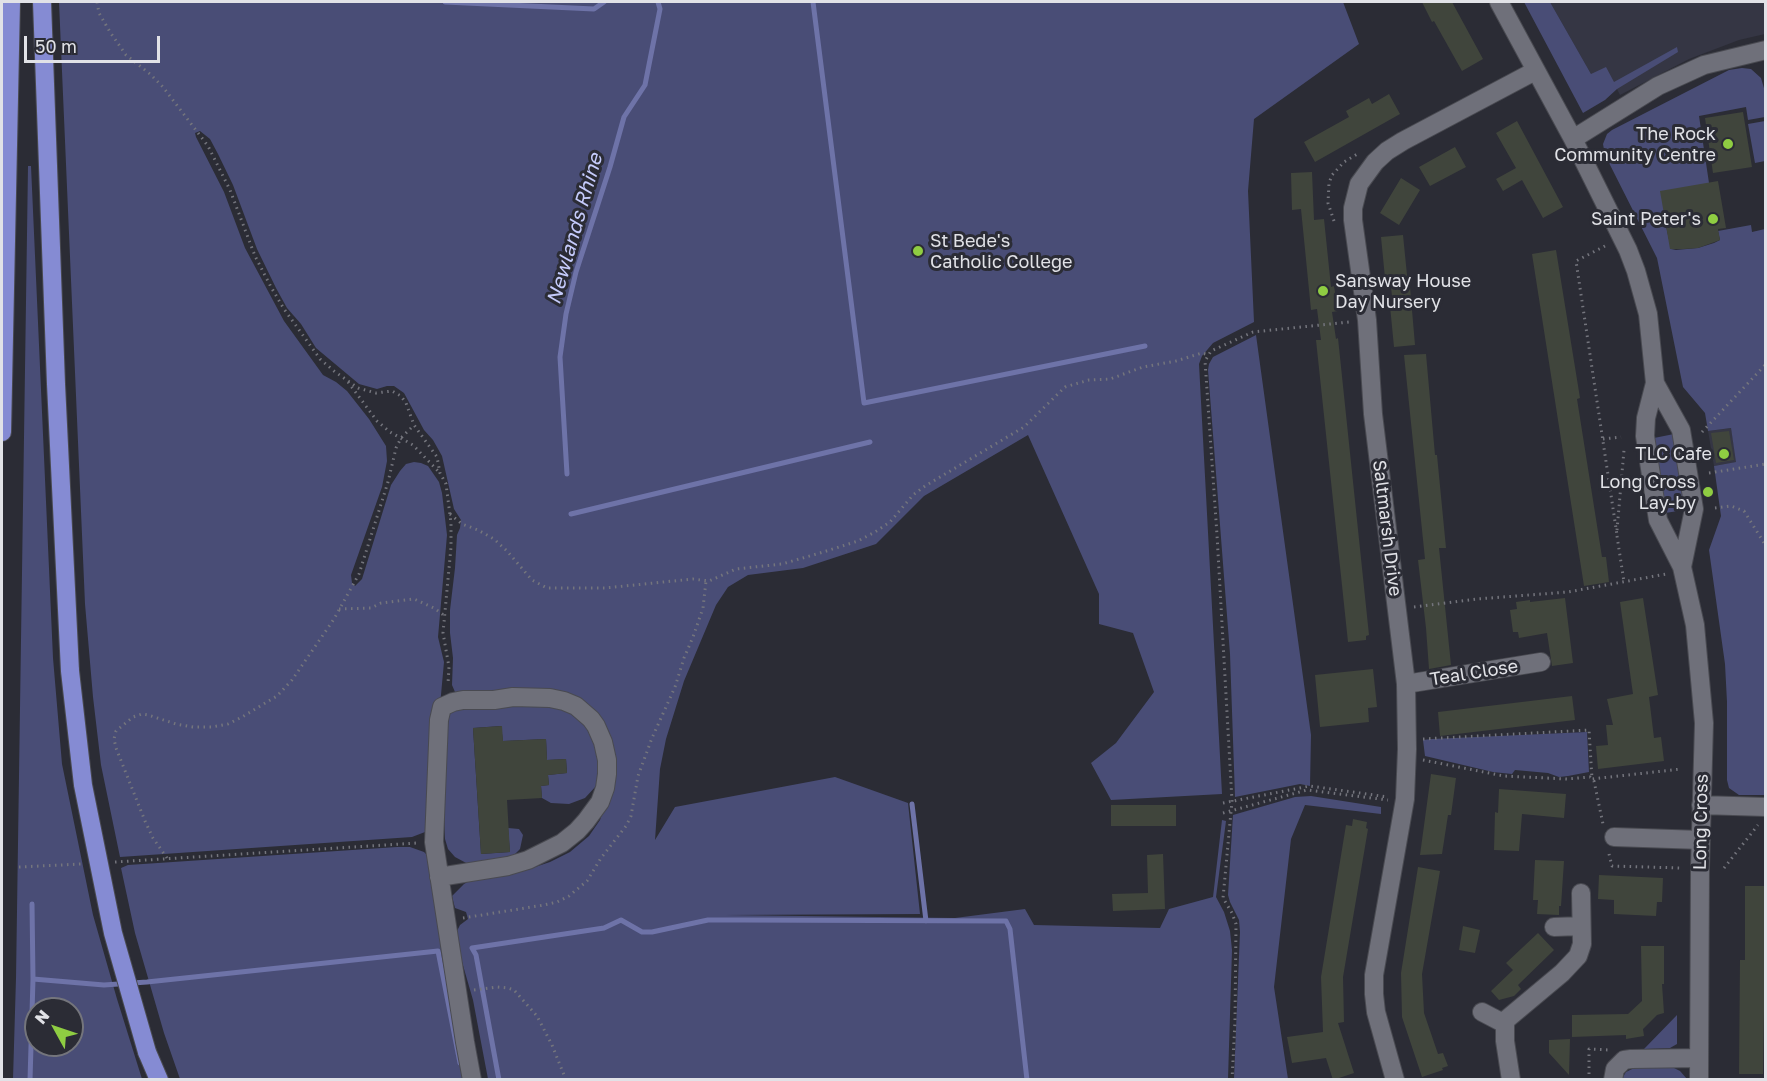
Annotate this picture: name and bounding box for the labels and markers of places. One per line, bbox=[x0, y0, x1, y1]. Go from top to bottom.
place label: The Rock Community Centre bbox=[1554, 123, 1716, 166]
marker: The Rock Community Centre bbox=[1721, 137, 1735, 151]
place label: Saint Peter's bbox=[1591, 208, 1701, 230]
marker: Saint Peter's bbox=[1706, 212, 1720, 226]
place label: St Bede's Catholic College bbox=[930, 230, 1073, 272]
marker: St Bede's Catholic College bbox=[911, 244, 925, 258]
place label: Sansway House Day Nursery bbox=[1335, 270, 1471, 312]
marker: Sansway House Day Nursery bbox=[1316, 284, 1330, 298]
place label: TLC Cafe bbox=[1635, 443, 1712, 465]
marker: TLC Cafe bbox=[1717, 447, 1731, 461]
place label: Long Cross Lay-by bbox=[1600, 471, 1696, 514]
marker: Long Cross Lay-by bbox=[1701, 485, 1715, 499]

